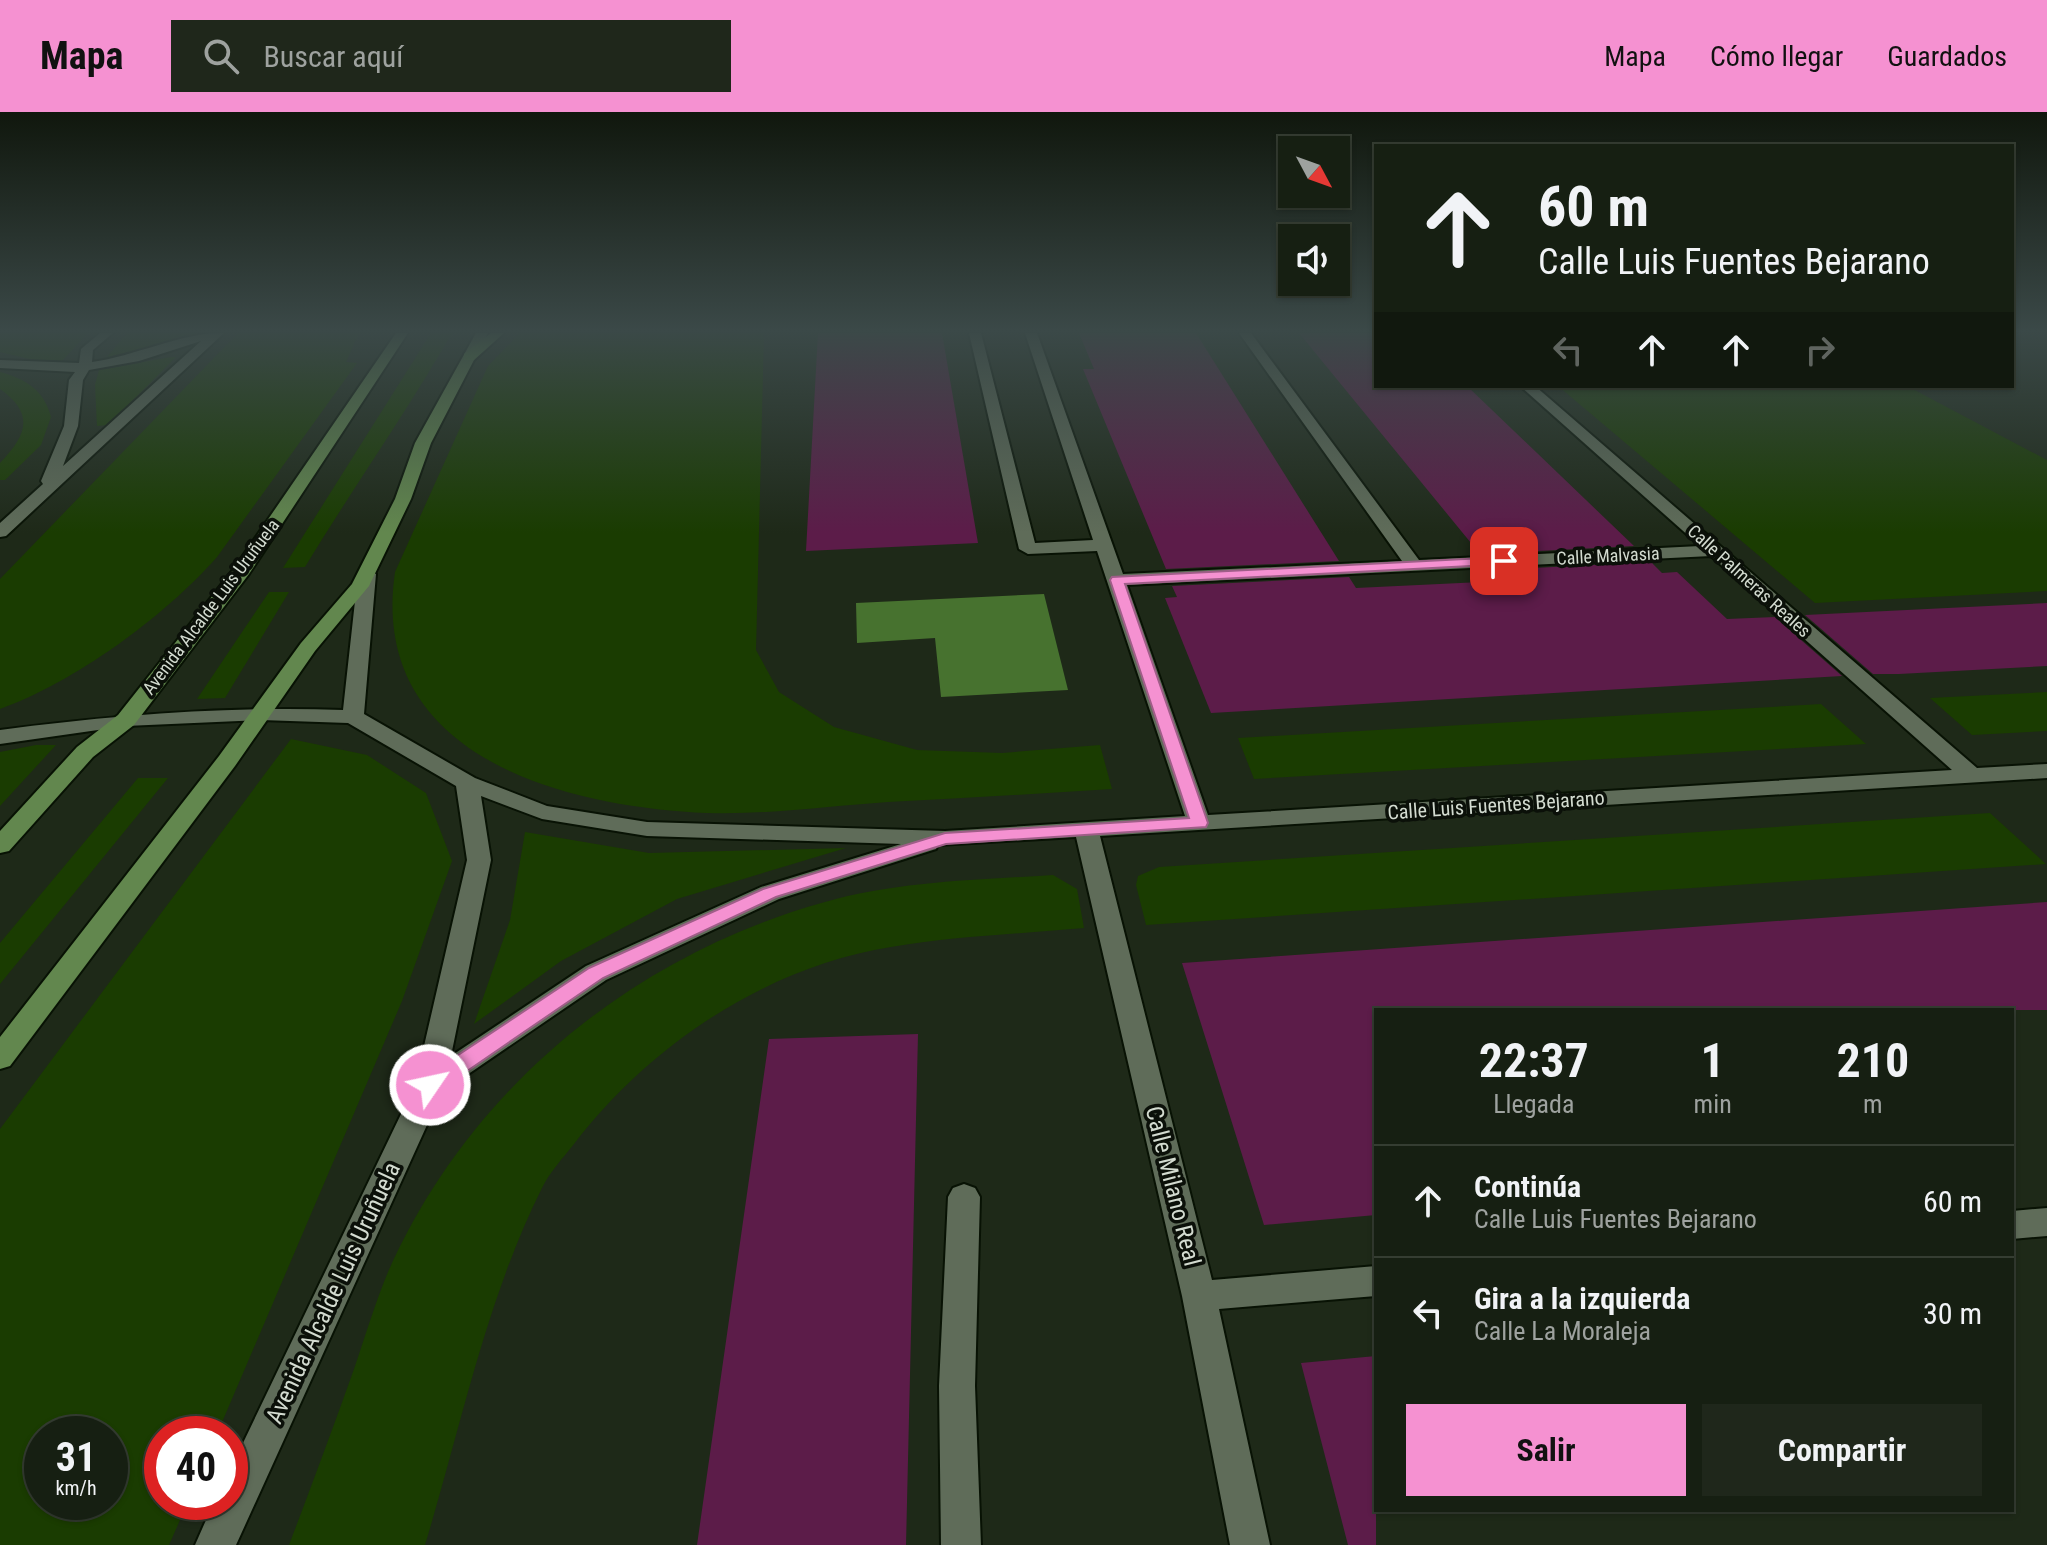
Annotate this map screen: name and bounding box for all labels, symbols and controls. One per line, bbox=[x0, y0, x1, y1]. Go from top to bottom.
search box bbox=[171, 20, 731, 92]
text: Mapa bbox=[40, 34, 123, 78]
icon: search bbox=[199, 34, 243, 78]
text: Buscar aquí bbox=[263, 39, 403, 74]
text: Mapa bbox=[1604, 40, 1666, 73]
text: Cómo llegar bbox=[1710, 40, 1843, 73]
text: Guardados bbox=[1887, 40, 2007, 73]
north arrow bbox=[1278, 136, 1350, 208]
map controls bbox=[1278, 136, 1350, 296]
text: 60 m bbox=[1538, 174, 1649, 240]
icon: ahead bbox=[1406, 176, 1510, 280]
button: sound bbox=[1278, 224, 1350, 296]
text: Calle Luis Fuentes Bejarano bbox=[1538, 241, 1930, 283]
icon: left bbox=[1546, 328, 1590, 372]
icon: ahead bbox=[1630, 328, 1674, 372]
icon: ahead bbox=[1714, 328, 1758, 372]
icon: right bbox=[1798, 328, 1842, 372]
street label: Avenida Alcalde Luis Uruñuela bbox=[138, 515, 283, 698]
street label: Calle Palmeras Reales bbox=[1684, 520, 1815, 641]
pin bbox=[1470, 527, 1538, 595]
icon: arrive bbox=[1482, 539, 1526, 583]
street label: Calle Malvasia bbox=[1556, 542, 1660, 569]
street label: Calle Luis Fuentes Bejarano bbox=[1387, 785, 1605, 825]
text: 22:37 bbox=[1479, 1032, 1589, 1089]
text: 1 bbox=[1701, 1032, 1725, 1089]
text: 210 bbox=[1836, 1032, 1909, 1089]
position arrow bbox=[388, 1043, 472, 1127]
text: Llegada bbox=[1493, 1089, 1574, 1119]
text: min bbox=[1694, 1089, 1732, 1119]
text: m bbox=[1863, 1089, 1883, 1119]
street label: Calle Milano Real bbox=[1140, 1103, 1206, 1269]
street label: Avenida Alcalde Luis Uruñuela bbox=[260, 1158, 406, 1428]
text: Continúa bbox=[1474, 1169, 1581, 1204]
icon: ahead bbox=[1406, 1179, 1450, 1223]
text: 60 m bbox=[1923, 1184, 1982, 1219]
text: Calle Luis Fuentes Bejarano bbox=[1474, 1204, 1757, 1234]
text: Gira a la izquierda bbox=[1474, 1281, 1690, 1316]
icon: left bbox=[1406, 1291, 1450, 1335]
text: 30 m bbox=[1923, 1296, 1982, 1331]
text: Calle La Moraleja bbox=[1474, 1316, 1651, 1346]
button: Salir bbox=[1406, 1404, 1686, 1496]
button: Compartir bbox=[1702, 1404, 1982, 1496]
speed limit sign: 40 bbox=[144, 1416, 248, 1520]
text: 31 bbox=[56, 1434, 96, 1481]
text: km/h bbox=[55, 1476, 97, 1500]

